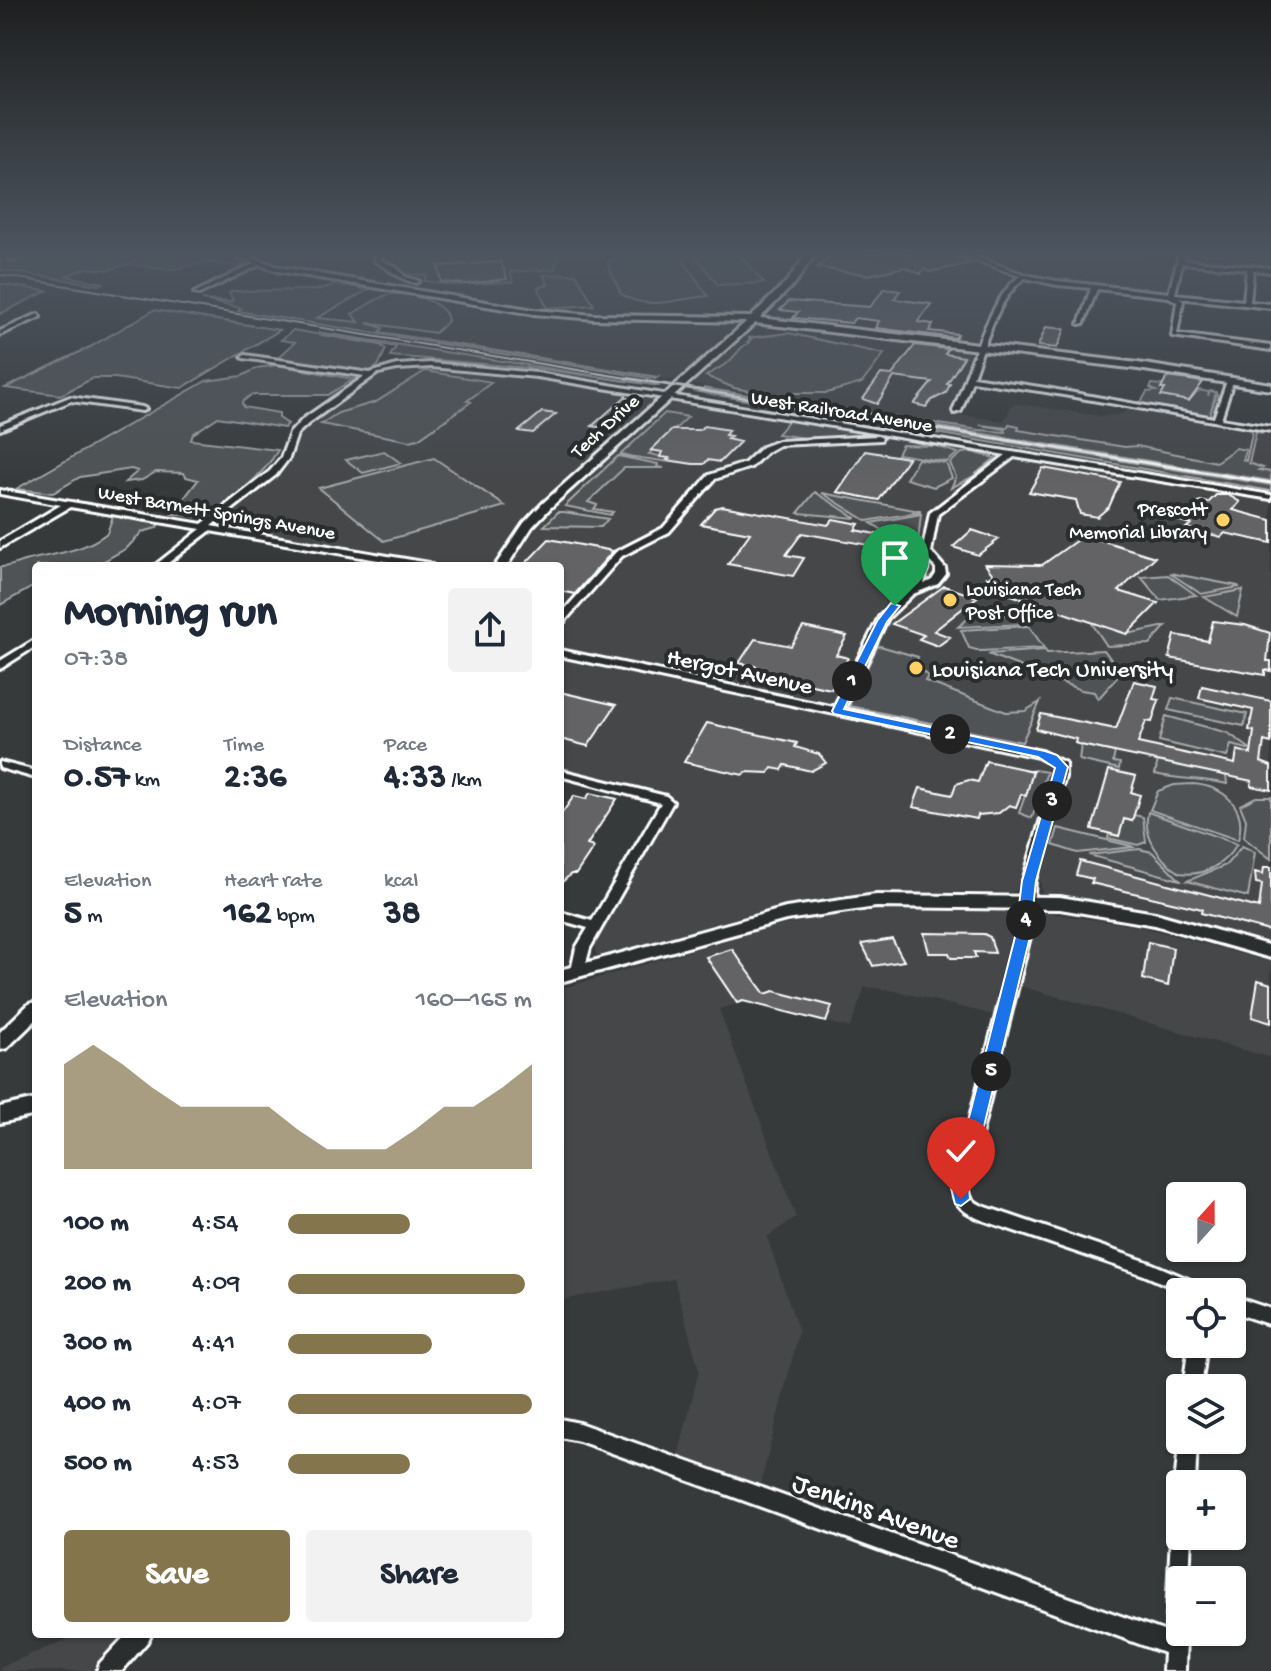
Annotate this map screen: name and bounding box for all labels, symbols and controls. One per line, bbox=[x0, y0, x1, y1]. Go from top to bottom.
street label: West Railroad Avenue bbox=[749, 388, 934, 439]
street label: Tech Drive bbox=[567, 391, 646, 465]
street label: West Barnett Springs Avenue bbox=[96, 482, 338, 547]
place label: Prescott Memorial Library bbox=[1069, 500, 1209, 546]
marker: Prescott Memorial Library bbox=[1214, 511, 1232, 529]
pin bbox=[861, 524, 929, 606]
icon: arrive bbox=[873, 536, 917, 580]
place label: Louisiana Tech Post Office bbox=[965, 580, 1081, 626]
button: share bbox=[448, 588, 532, 672]
text: Morning run bbox=[64, 589, 277, 641]
marker: Louisiana Tech Post Office bbox=[941, 591, 959, 609]
street label: Hergot Avenue bbox=[664, 644, 815, 703]
text: 07:38 bbox=[64, 645, 128, 676]
place label: Louisiana Tech University bbox=[932, 657, 1174, 686]
marker: Louisiana Tech University bbox=[907, 659, 925, 677]
pin: 1 bbox=[832, 661, 872, 701]
text: 1 bbox=[848, 668, 856, 694]
pin: 2 bbox=[930, 714, 970, 754]
text: 2 bbox=[945, 721, 955, 747]
text: Distance bbox=[64, 733, 142, 759]
text: Time bbox=[224, 733, 264, 759]
text: Pace bbox=[384, 733, 427, 759]
text: 0.57 bbox=[64, 759, 130, 799]
text: 2:36 bbox=[224, 759, 286, 799]
text: 4:33 bbox=[384, 759, 446, 799]
text: km bbox=[130, 768, 160, 794]
text: /km bbox=[446, 768, 482, 794]
pin: 3 bbox=[1032, 781, 1072, 821]
text: 3 bbox=[1046, 788, 1058, 814]
text: Elevation bbox=[64, 869, 151, 895]
text: Heart rate bbox=[224, 869, 322, 895]
text: kcal bbox=[384, 869, 418, 895]
text: 5 bbox=[64, 895, 82, 935]
text: 162 bbox=[224, 895, 272, 935]
text: 38 bbox=[384, 895, 420, 935]
pin: 4 bbox=[1006, 900, 1046, 940]
text: m bbox=[82, 904, 103, 930]
text: bpm bbox=[272, 904, 315, 930]
text: 4 bbox=[1021, 907, 1031, 933]
text: Elevation bbox=[64, 986, 167, 1017]
text: 160–165 m bbox=[416, 986, 532, 1017]
pin: 5 bbox=[971, 1051, 1011, 1091]
text: 5 bbox=[985, 1058, 997, 1084]
pin bbox=[927, 1117, 995, 1199]
icon: check bbox=[939, 1129, 983, 1173]
north arrow bbox=[1166, 1182, 1246, 1262]
map controls bbox=[1166, 1182, 1246, 1646]
text: 100 m bbox=[64, 1209, 129, 1240]
text: 4:54 bbox=[192, 1209, 238, 1240]
text: 200 m bbox=[64, 1269, 131, 1300]
text: 4:09 bbox=[192, 1269, 240, 1300]
button: locate bbox=[1166, 1278, 1246, 1358]
text: 300 m bbox=[64, 1329, 132, 1360]
text: 4:41 bbox=[192, 1329, 235, 1360]
button: layers bbox=[1166, 1374, 1246, 1454]
text: 400 m bbox=[64, 1389, 130, 1420]
text: 4:07 bbox=[192, 1389, 241, 1420]
text: 500 m bbox=[64, 1449, 132, 1480]
text: 4:53 bbox=[192, 1449, 240, 1480]
street label: Jenkins Avenue bbox=[787, 1468, 964, 1559]
button: + bbox=[1166, 1470, 1246, 1550]
button: Save bbox=[64, 1530, 290, 1622]
button: Share bbox=[306, 1530, 532, 1622]
button: − bbox=[1166, 1566, 1246, 1646]

